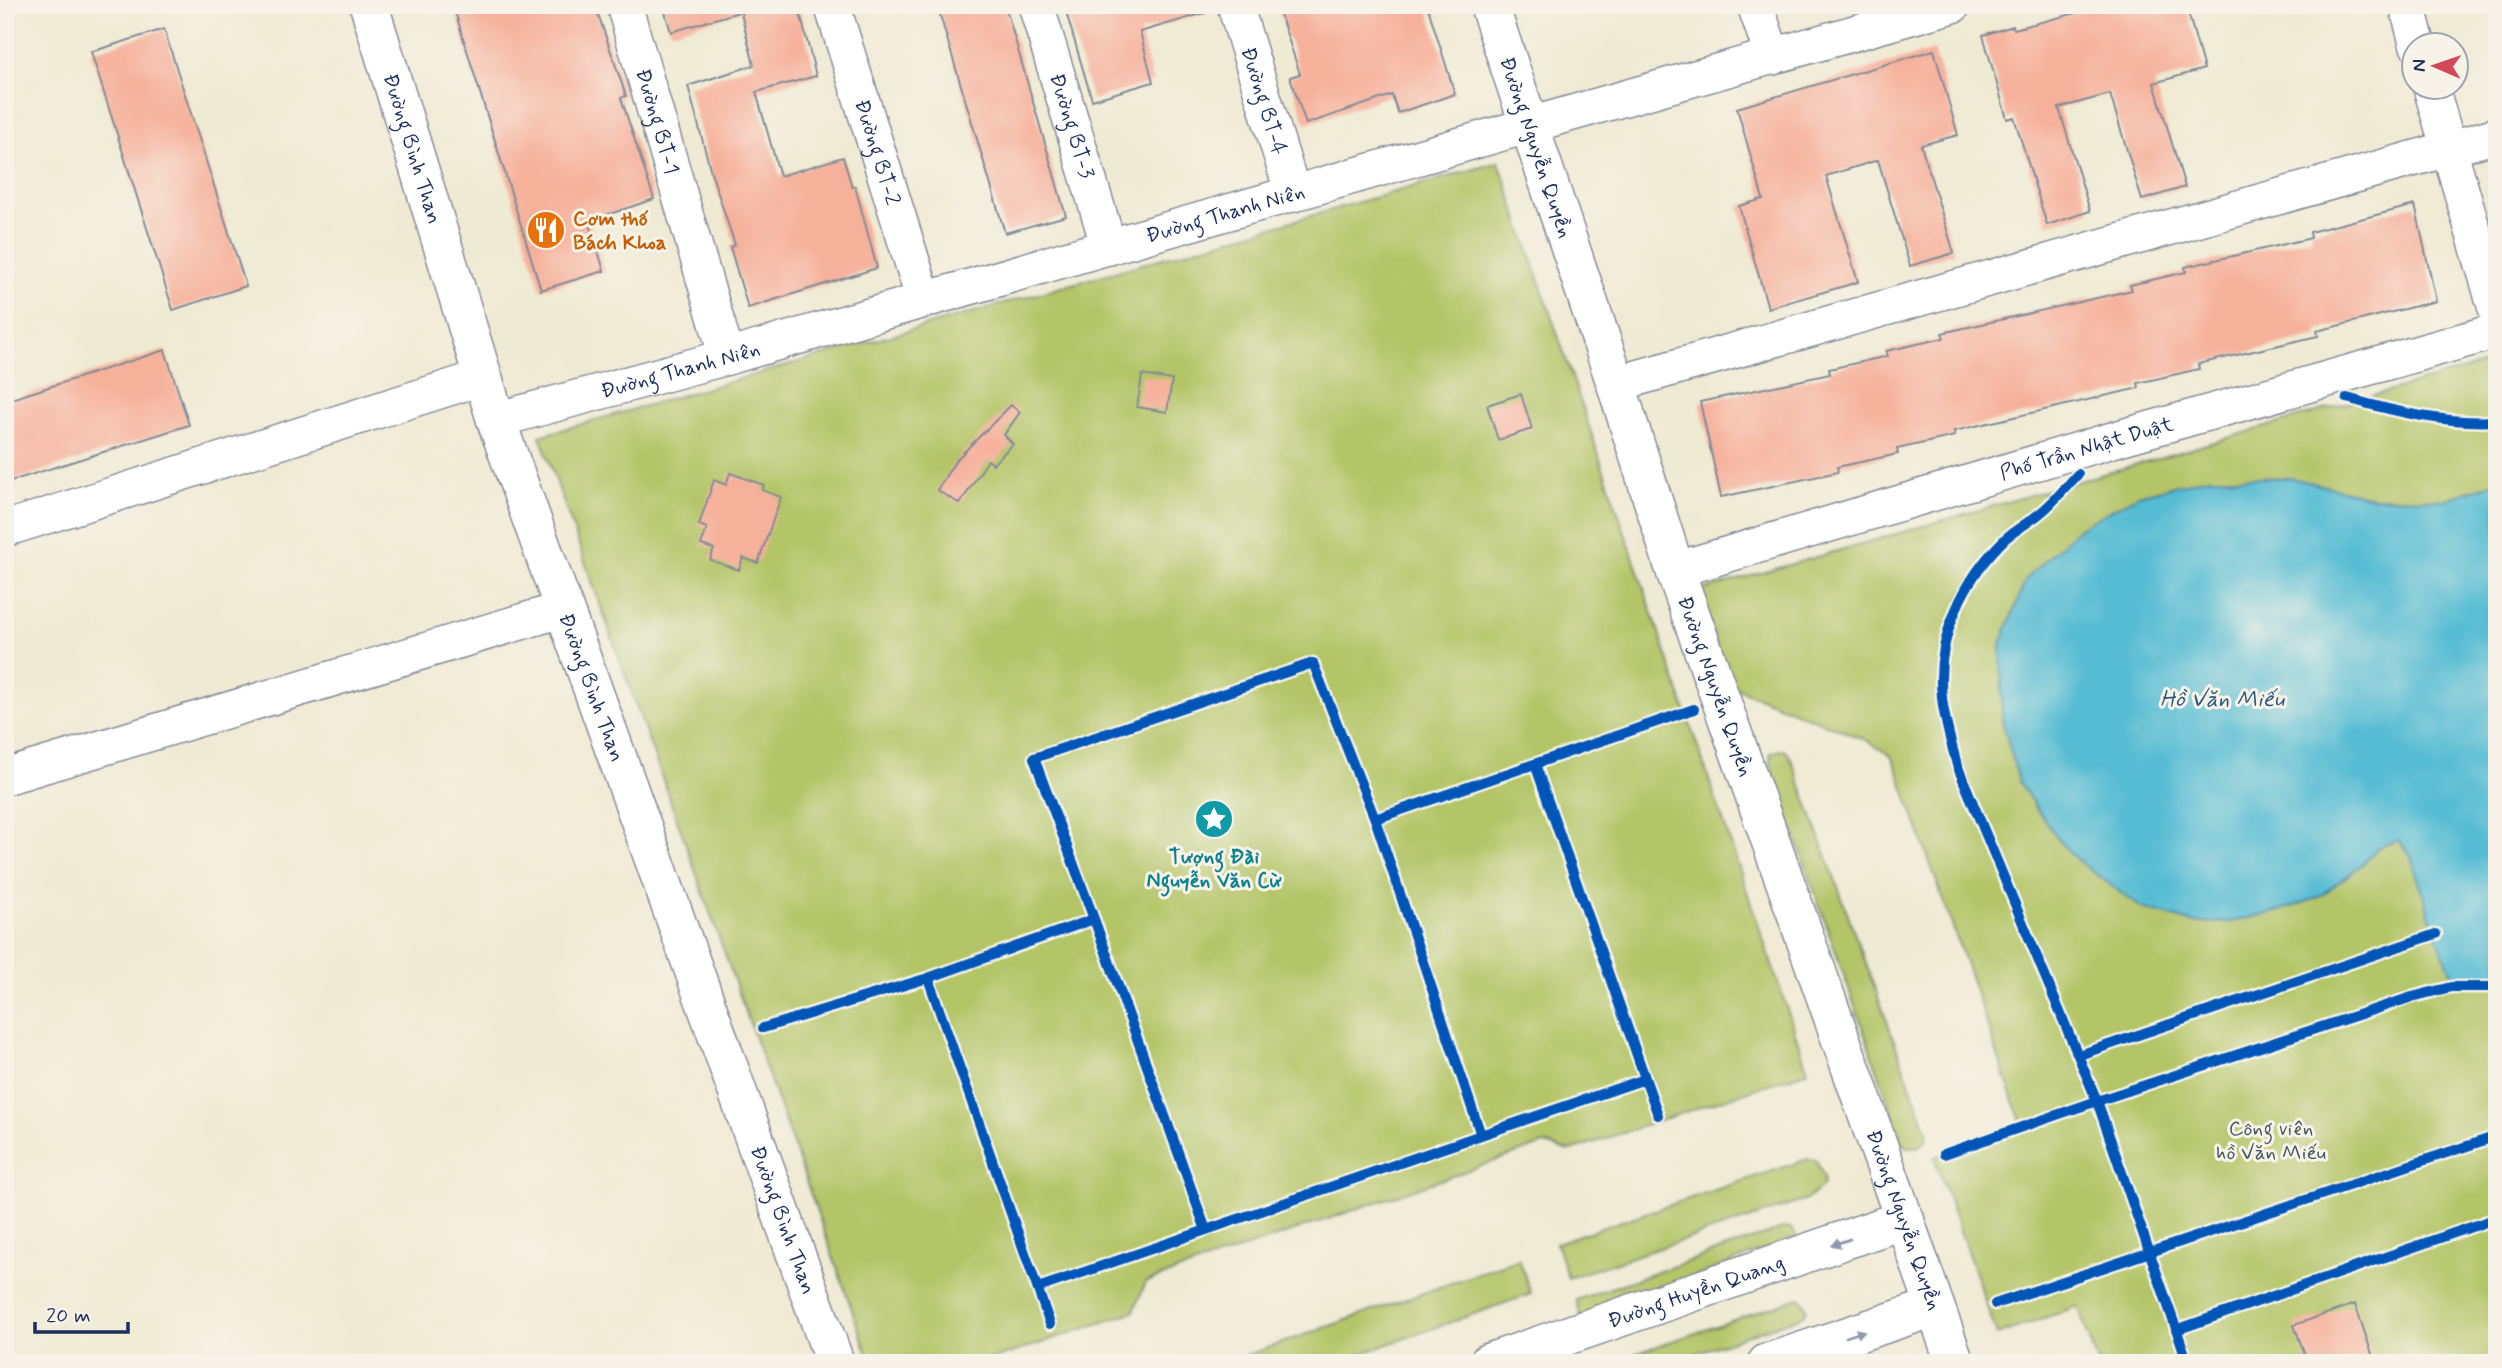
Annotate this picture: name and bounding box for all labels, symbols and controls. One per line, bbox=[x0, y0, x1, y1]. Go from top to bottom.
north arrow bbox=[2400, 32, 2470, 102]
street label: Đường BT-4 bbox=[1234, 44, 1293, 158]
street label: Đường Nguyễn Quyền bbox=[1492, 53, 1579, 242]
text: N bbox=[2407, 59, 2432, 72]
street label: Đường BT-1 bbox=[628, 65, 686, 177]
street label: Đường Bình Than bbox=[376, 70, 448, 227]
street label: Đường BT-3 bbox=[1042, 70, 1101, 182]
street label: Đường BT-2 bbox=[847, 96, 907, 209]
street label: Đường Thanh Niên bbox=[1143, 178, 1308, 250]
place label: Cơm thố Bách Khoa bbox=[573, 205, 667, 257]
restaurant icon: Cơm thố Bách Khoa bbox=[525, 209, 567, 251]
street label: Đường Thanh Niên bbox=[598, 335, 763, 406]
street label: Phố Trần Nhật Duật bbox=[1997, 410, 2177, 488]
street label: Đường Nguyễn Quyền bbox=[1670, 592, 1760, 781]
street label: Đường Bình Than bbox=[552, 609, 631, 766]
water label: Hồ Văn Miếu bbox=[2160, 685, 2286, 715]
place icon: Tượng Đài Nguyễn Văn Cừ bbox=[1193, 798, 1235, 840]
place label: Tượng Đài Nguyễn Văn Cừ bbox=[1146, 843, 1282, 897]
park label: Công viên hồ Văn Miếu bbox=[2216, 1115, 2326, 1167]
street label: Đường Nguyễn Quyền bbox=[1859, 1126, 1948, 1314]
street label: Đường Bình Than bbox=[743, 1142, 822, 1298]
one-way arrow bbox=[1830, 1237, 1851, 1248]
street label: Đường Huyền Quang bbox=[1604, 1249, 1788, 1336]
scale bar bbox=[35, 1291, 128, 1335]
text: 20 m bbox=[46, 1302, 91, 1330]
one-way arrow bbox=[1845, 1328, 1866, 1339]

